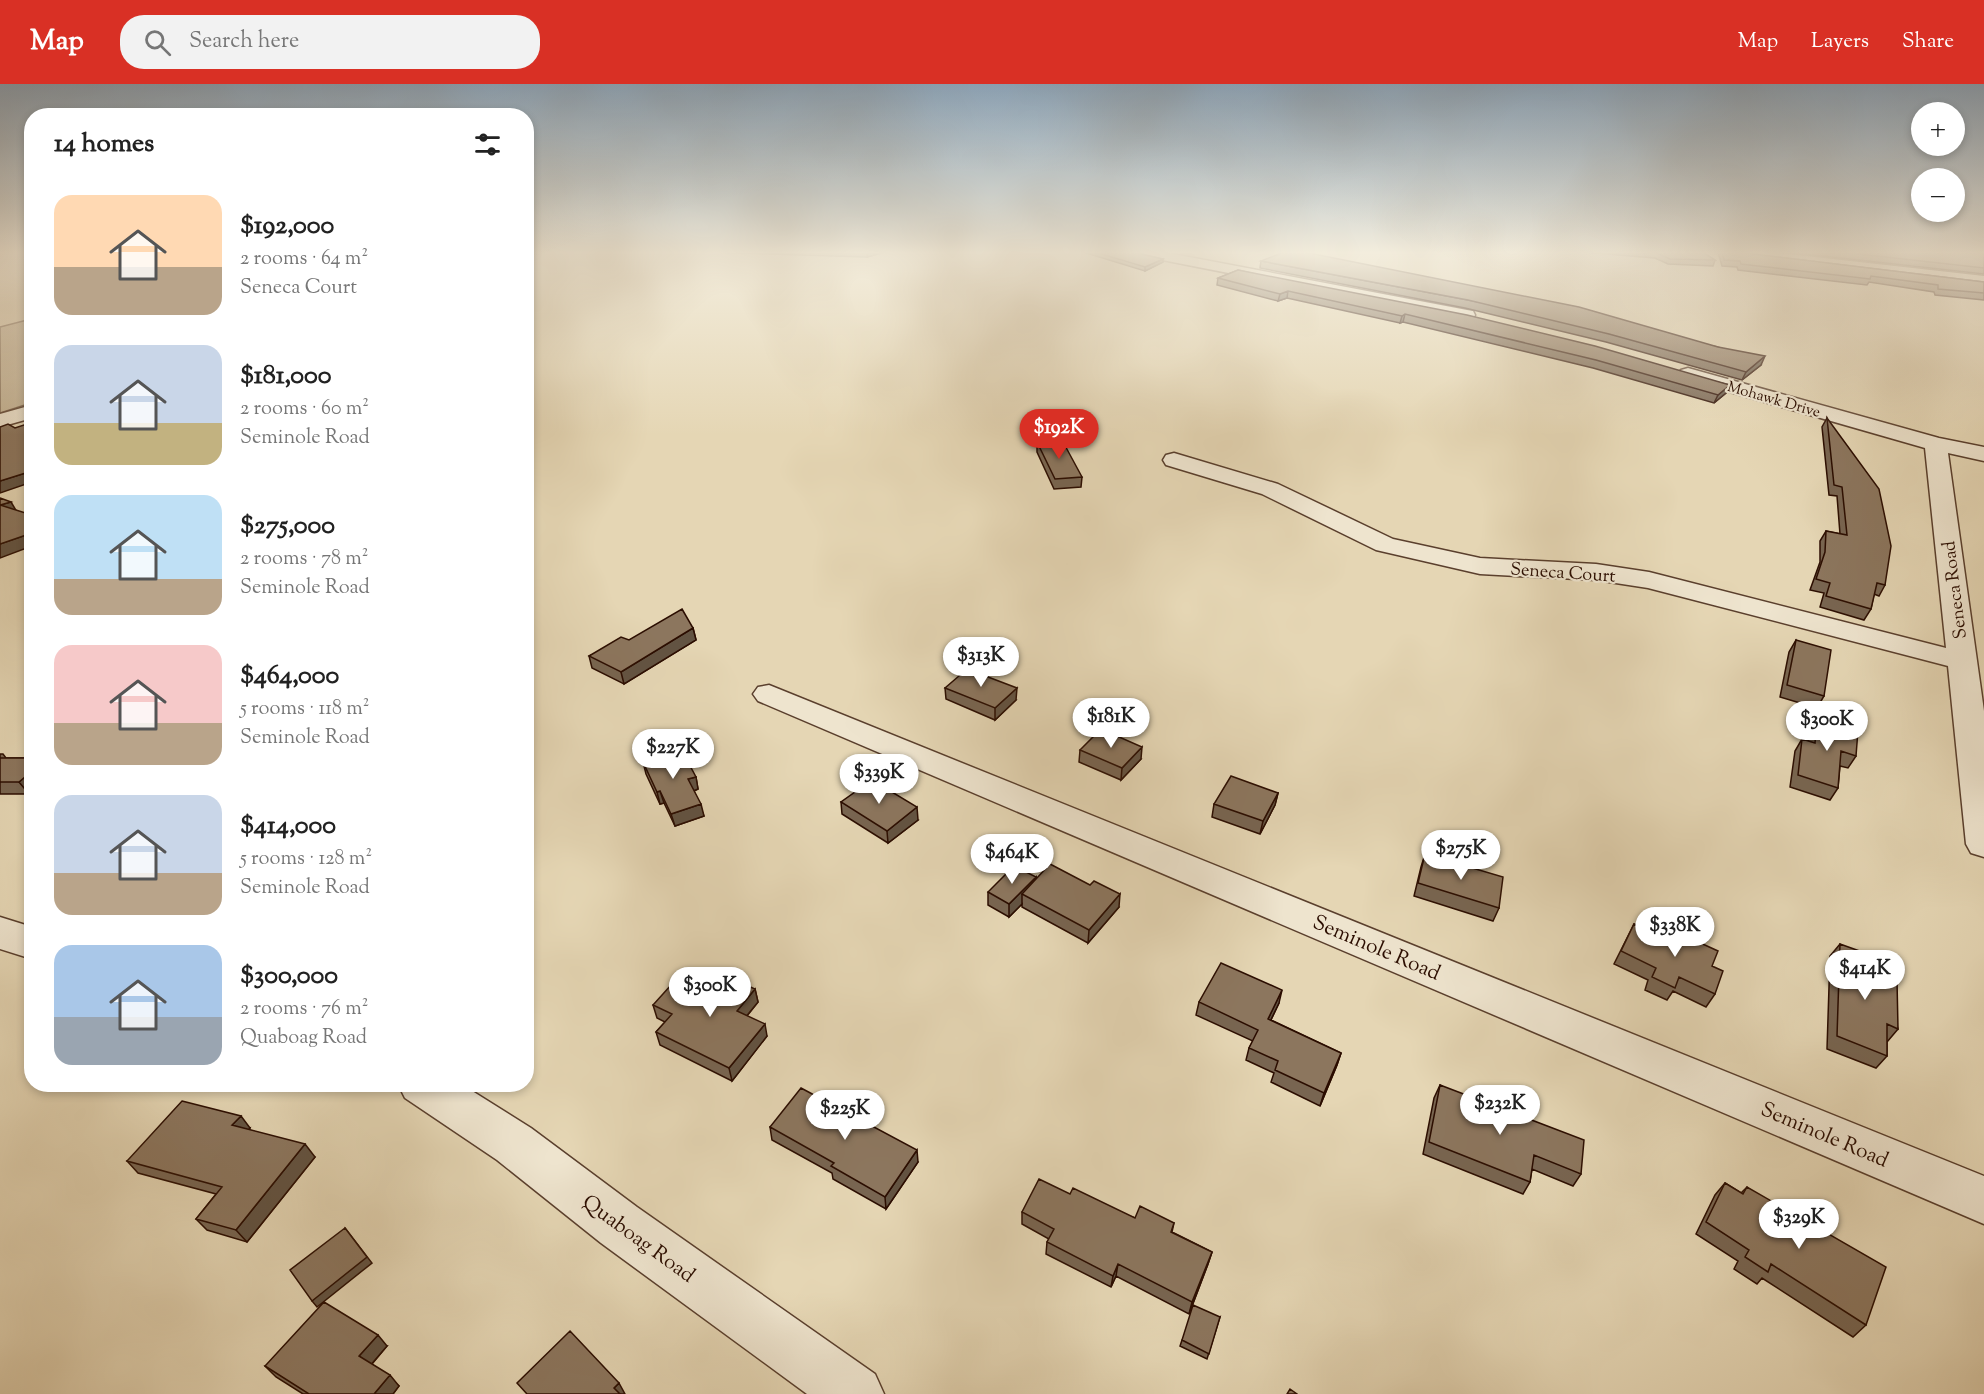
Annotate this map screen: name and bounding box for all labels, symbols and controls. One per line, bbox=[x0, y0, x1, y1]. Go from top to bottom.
search box bbox=[120, 15, 540, 69]
text: Map bbox=[30, 22, 84, 62]
icon: search bbox=[141, 26, 174, 59]
text: Search here bbox=[189, 26, 299, 58]
text: Map bbox=[1738, 27, 1778, 57]
text: Layers bbox=[1811, 27, 1869, 57]
text: Share bbox=[1902, 27, 1954, 57]
map controls bbox=[1911, 102, 1965, 222]
button: + bbox=[1911, 102, 1965, 156]
text: 14 homes bbox=[54, 126, 154, 163]
icon: filters bbox=[471, 128, 504, 161]
button: − bbox=[1911, 168, 1965, 222]
text: $192,000 bbox=[240, 208, 334, 245]
icon: home bbox=[102, 219, 174, 291]
text: 2 rooms · 64 m² bbox=[240, 245, 368, 274]
text: Seneca Court bbox=[240, 274, 357, 303]
text: $181,000 bbox=[240, 358, 332, 395]
icon: home bbox=[102, 369, 174, 441]
street label: Mohawk Drive bbox=[1725, 377, 1823, 424]
text: 2 rooms · 60 m² bbox=[240, 395, 369, 424]
pin: $192K bbox=[1017, 409, 1101, 460]
text: $192K bbox=[1034, 414, 1084, 443]
text: Seminole Road bbox=[240, 424, 370, 453]
text: $275,000 bbox=[240, 508, 335, 545]
icon: home bbox=[102, 519, 174, 591]
street label: Seneca Road bbox=[1937, 539, 1975, 640]
text: 2 rooms · 78 m² bbox=[240, 545, 369, 574]
street label: Seneca Court bbox=[1509, 557, 1616, 591]
text: Seminole Road bbox=[240, 574, 370, 603]
pin: $313K bbox=[939, 637, 1023, 688]
text: $313K bbox=[957, 642, 1005, 671]
text: $464,000 bbox=[240, 658, 339, 695]
icon: home bbox=[102, 669, 174, 741]
text: 5 rooms · 118 m² bbox=[240, 695, 370, 724]
pin: $181K bbox=[1069, 698, 1153, 749]
pin: $300K bbox=[1785, 701, 1869, 752]
text: $181K bbox=[1087, 703, 1135, 732]
text: $300K bbox=[1800, 706, 1854, 735]
text: Seminole Road bbox=[240, 724, 370, 753]
pin: $227K bbox=[631, 729, 715, 780]
text: $227K bbox=[646, 734, 700, 763]
pin: $339K bbox=[837, 754, 921, 805]
text: $339K bbox=[854, 759, 904, 788]
text: $414,000 bbox=[240, 808, 336, 845]
icon: home bbox=[102, 819, 174, 891]
pin: $275K bbox=[1419, 830, 1503, 881]
pin: $464K bbox=[970, 834, 1054, 885]
text: $275K bbox=[1435, 835, 1487, 864]
text: $464K bbox=[985, 839, 1039, 868]
text: 5 rooms · 128 m² bbox=[240, 845, 372, 874]
text: Seminole Road bbox=[240, 874, 370, 903]
pin: $338K bbox=[1633, 907, 1717, 958]
street label: Seminole Road bbox=[1308, 908, 1445, 989]
text: $338K bbox=[1649, 912, 1701, 941]
pin: $414K bbox=[1823, 950, 1907, 1001]
text: $414K bbox=[1839, 955, 1891, 984]
text: $300,000 bbox=[240, 958, 338, 995]
pin: $300K bbox=[668, 967, 752, 1018]
icon: home bbox=[102, 969, 174, 1041]
text: $300K bbox=[683, 972, 737, 1001]
text: 2 rooms · 76 m² bbox=[240, 995, 368, 1024]
text: Quaboag Road bbox=[240, 1024, 367, 1053]
pin: $232K bbox=[1458, 1085, 1542, 1136]
pin: $225K bbox=[803, 1090, 887, 1141]
text: $232K bbox=[1474, 1090, 1526, 1119]
text: $225K bbox=[820, 1095, 870, 1124]
street label: Seminole Road bbox=[1756, 1095, 1893, 1176]
street label: Quaboag Road bbox=[575, 1188, 701, 1291]
pin: $329K bbox=[1757, 1199, 1841, 1250]
text: $329K bbox=[1773, 1204, 1825, 1233]

